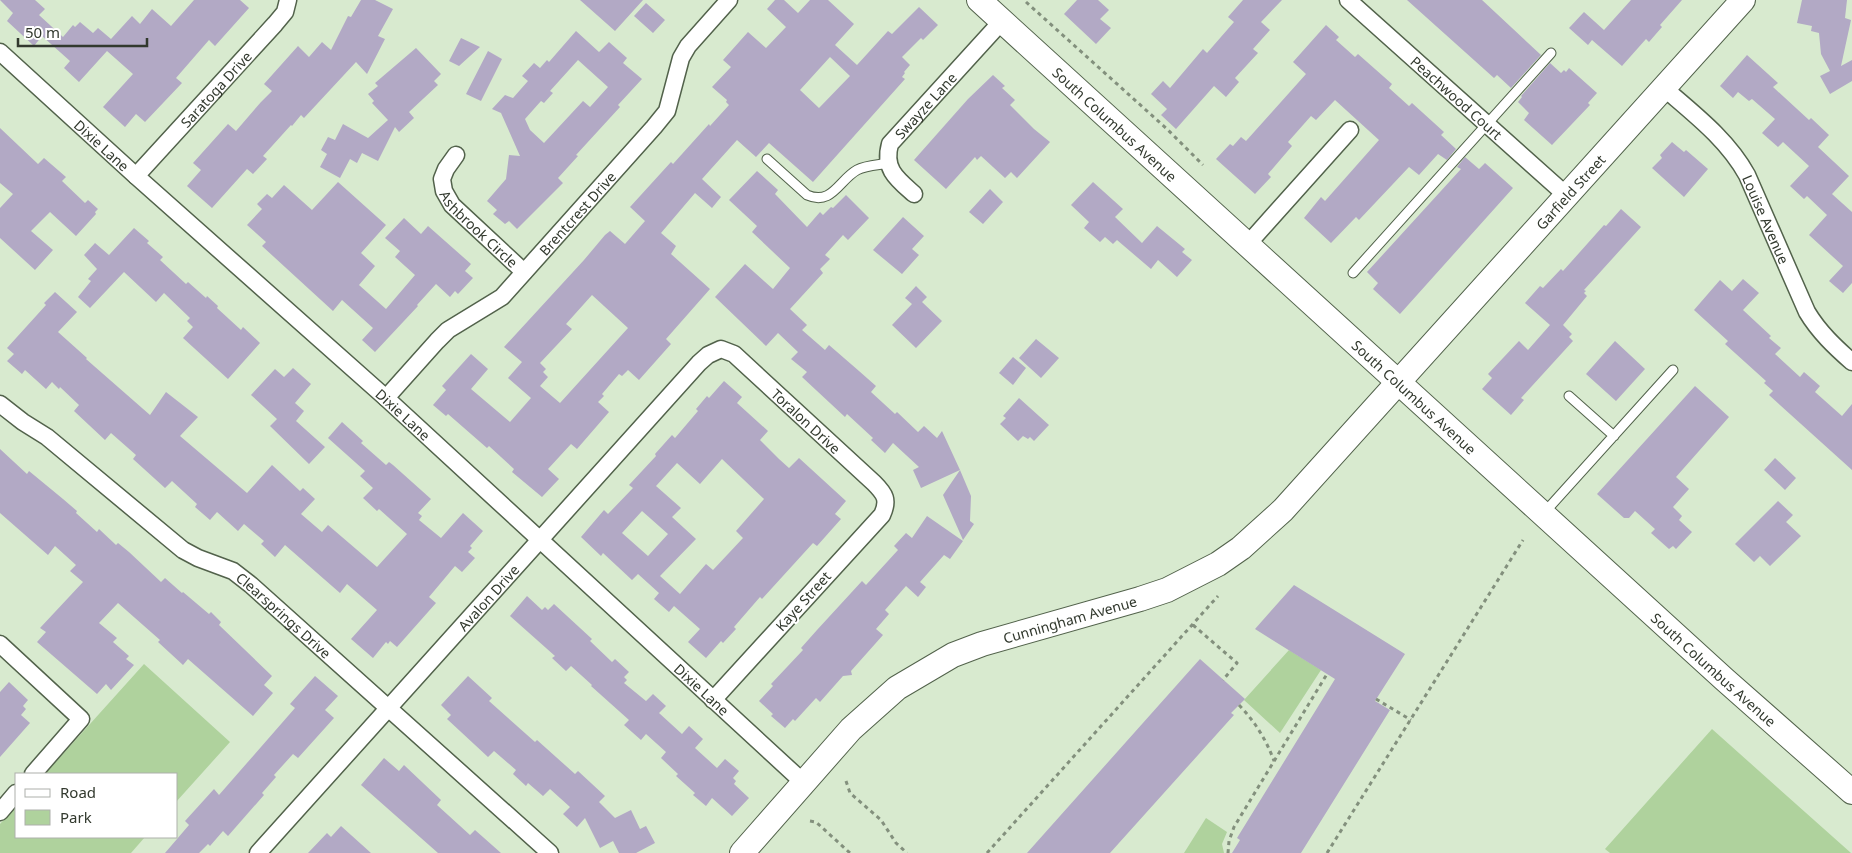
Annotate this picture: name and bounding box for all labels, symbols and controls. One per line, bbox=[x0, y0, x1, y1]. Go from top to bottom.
scale bar bbox=[18, 15, 146, 47]
text: 50 m bbox=[25, 22, 60, 42]
street label: Saratoga Drive bbox=[176, 47, 256, 131]
street label: Peachwood Court bbox=[1407, 51, 1507, 143]
street label: South Columbus Avenue bbox=[1049, 62, 1181, 186]
street label: Swayze Lane bbox=[890, 68, 960, 143]
street label: Dixie Lane bbox=[70, 115, 134, 175]
street label: Garfield Street bbox=[1531, 150, 1609, 233]
street label: Brentcrest Drive bbox=[535, 167, 620, 259]
street label: Louise Avenue bbox=[1738, 171, 1794, 267]
street label: Ashbrook Circle bbox=[436, 187, 522, 271]
street label: South Columbus Avenue bbox=[1348, 335, 1481, 458]
street label: Dixie Lane bbox=[372, 384, 435, 444]
street label: Toralon Drive bbox=[768, 384, 845, 458]
street label: Avalon Drive bbox=[453, 560, 523, 635]
street label: Kaye Street bbox=[771, 567, 835, 635]
street label: Clearsprings Drive bbox=[233, 568, 336, 662]
street label: Cunningham Avenue bbox=[1001, 591, 1139, 647]
street label: South Columbus Avenue bbox=[1647, 608, 1780, 730]
street label: Dixie Lane bbox=[670, 659, 734, 719]
legend bbox=[15, 773, 178, 838]
text: Road bbox=[60, 782, 96, 802]
text: Park bbox=[60, 807, 92, 827]

